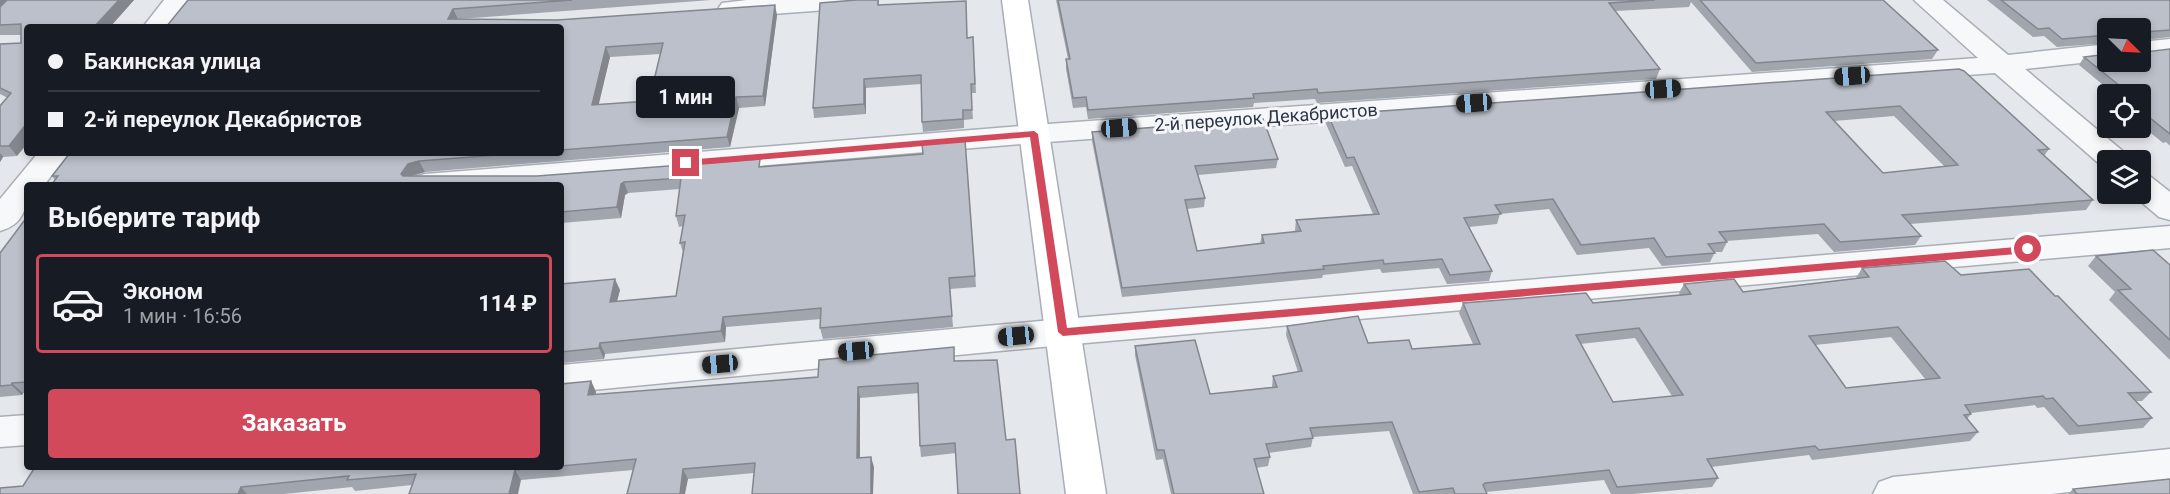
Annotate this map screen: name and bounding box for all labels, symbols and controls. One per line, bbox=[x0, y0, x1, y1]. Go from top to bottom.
north arrow bbox=[2097, 18, 2151, 72]
map controls bbox=[2097, 18, 2151, 204]
text: Бакинская улица bbox=[84, 49, 261, 74]
car bbox=[1833, 66, 1871, 86]
callout: 1 мин bbox=[636, 76, 736, 118]
car bbox=[1644, 79, 1682, 99]
button: locate bbox=[2097, 84, 2151, 138]
text: 1 мин bbox=[658, 85, 713, 109]
car bbox=[1455, 93, 1493, 113]
street label: 2-й переулок Декабристов bbox=[1154, 99, 1378, 135]
text: 2-й переулок Декабристов bbox=[84, 107, 362, 132]
car bbox=[1100, 118, 1138, 138]
route end bbox=[672, 149, 699, 176]
button: layers bbox=[2097, 150, 2151, 204]
text: Выберите тариф bbox=[48, 202, 260, 234]
route start bbox=[2014, 235, 2041, 262]
icon: car bbox=[51, 277, 105, 331]
text: Эконом bbox=[123, 279, 203, 304]
text: 114 ₽ bbox=[478, 291, 537, 316]
text: 1 мин · 16:56 bbox=[123, 304, 242, 328]
car bbox=[997, 325, 1035, 347]
car bbox=[837, 340, 875, 362]
car bbox=[701, 353, 739, 375]
button: Заказать bbox=[48, 389, 540, 458]

